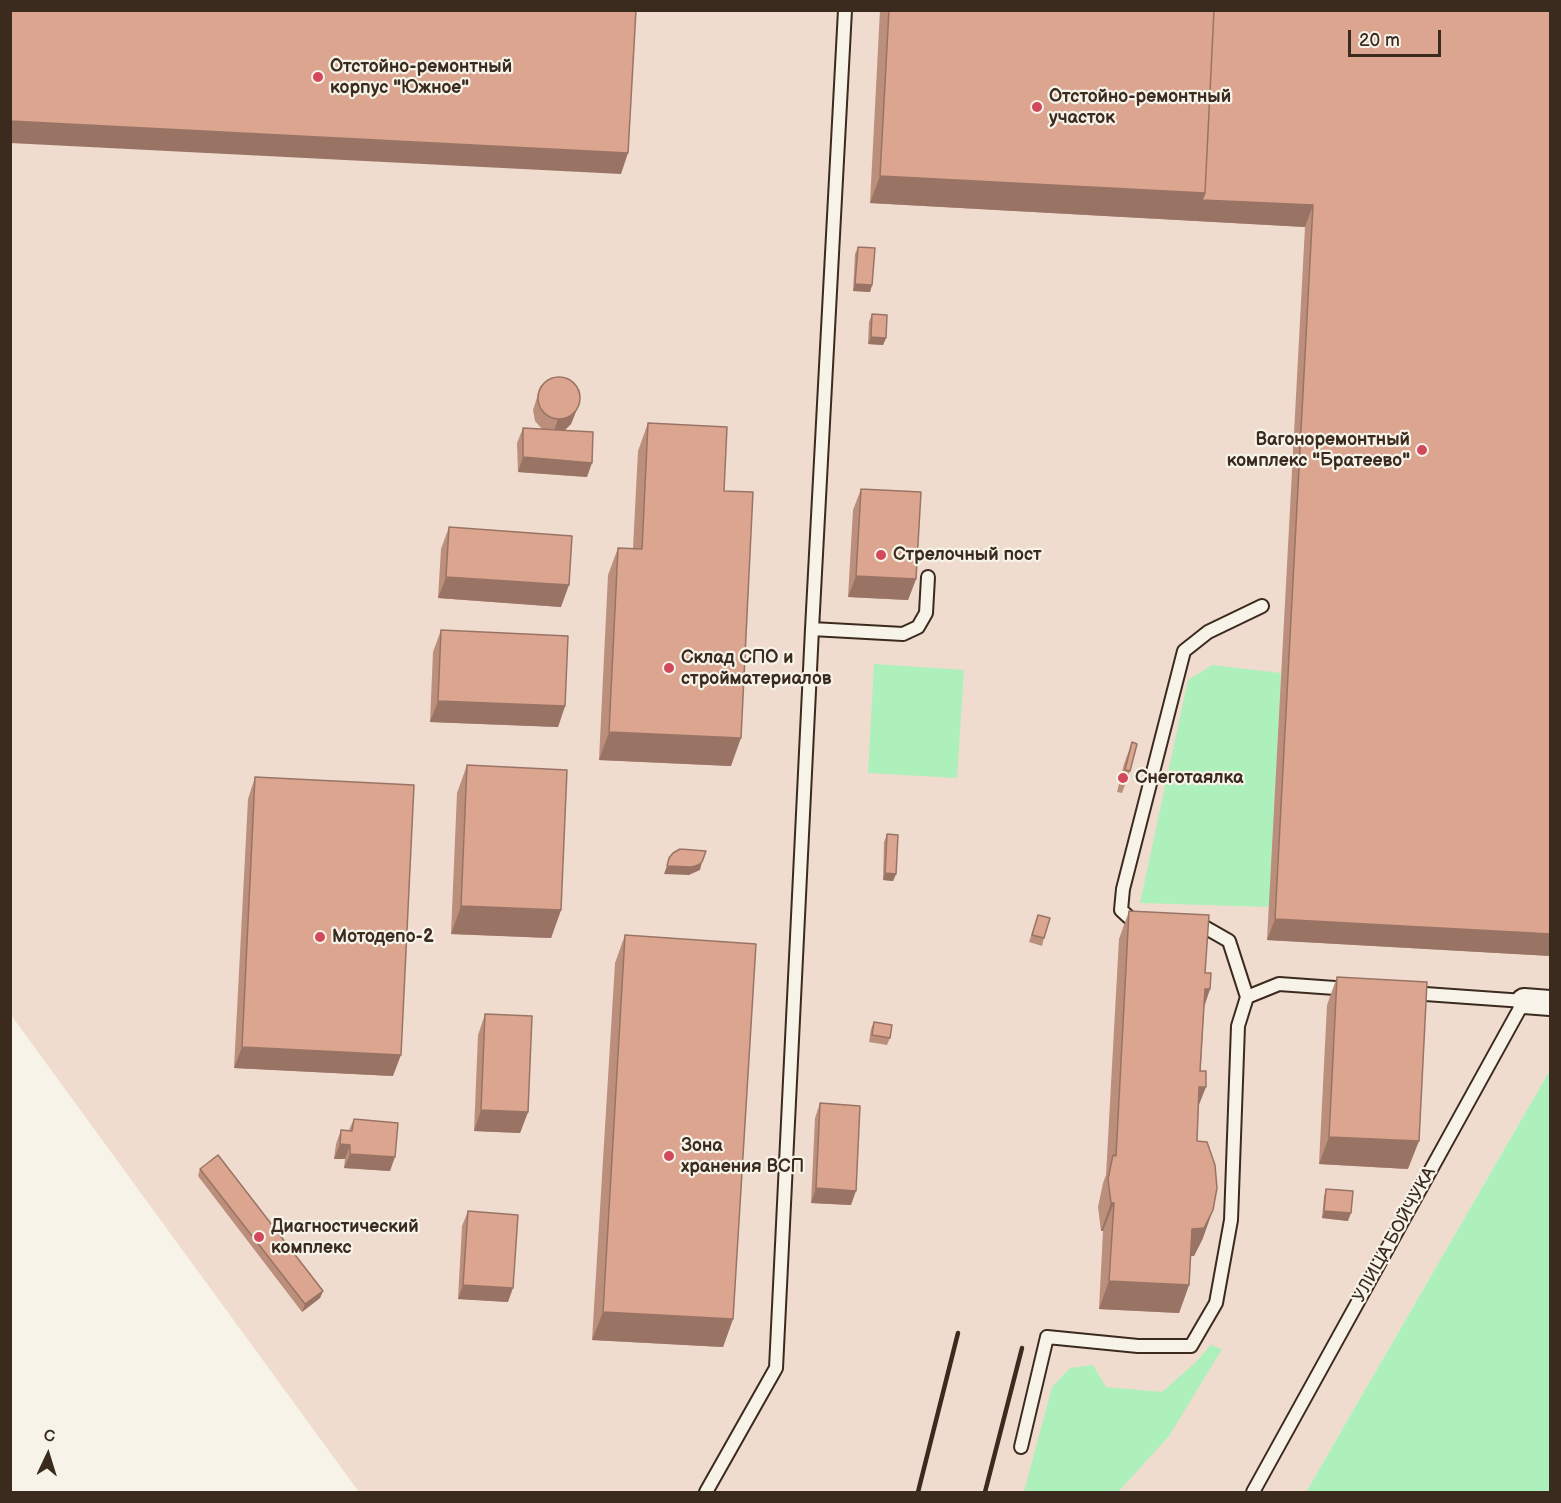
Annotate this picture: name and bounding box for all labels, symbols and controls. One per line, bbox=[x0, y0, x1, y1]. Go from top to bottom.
scale bar bbox=[1351, 18, 1444, 56]
text: 20 m bbox=[1359, 30, 1400, 51]
place label: Отстойно-ремонтный корпус "Южное" bbox=[330, 56, 512, 98]
marker: Отстойно-ремонтный корпус "Южное" bbox=[311, 70, 325, 84]
place label: Отстойно-ремонтный участок bbox=[1049, 86, 1231, 128]
marker: Отстойно-ремонтный участок bbox=[1030, 100, 1044, 114]
place label: Вагоноремонтный комплекс "Братеево" bbox=[1227, 429, 1410, 472]
marker: Вагоноремонтный комплекс "Братеево" bbox=[1415, 443, 1429, 457]
place label: Стрелочный пост bbox=[893, 544, 1042, 566]
marker: Стрелочный пост bbox=[874, 548, 888, 562]
place label: Склад СПО и стройматериалов bbox=[681, 647, 832, 690]
marker: Склад СПО и стройматериалов bbox=[662, 661, 676, 675]
place label: Снеготаялка bbox=[1135, 767, 1243, 789]
marker: Снеготаялка bbox=[1116, 771, 1130, 785]
place label: Мотодепо-2 bbox=[332, 926, 434, 948]
marker: Мотодепо-2 bbox=[313, 930, 327, 944]
place label: Зона хранения ВСП bbox=[681, 1135, 804, 1178]
marker: Зона хранения ВСП bbox=[662, 1149, 676, 1163]
street label: УЛИЦА БОЙЧУКА bbox=[1349, 1164, 1441, 1306]
place label: Диагностический комплекс bbox=[271, 1216, 419, 1258]
marker: Диагностический комплекс bbox=[252, 1230, 266, 1244]
north arrow bbox=[18, 1425, 78, 1485]
text: С bbox=[43, 1427, 56, 1446]

